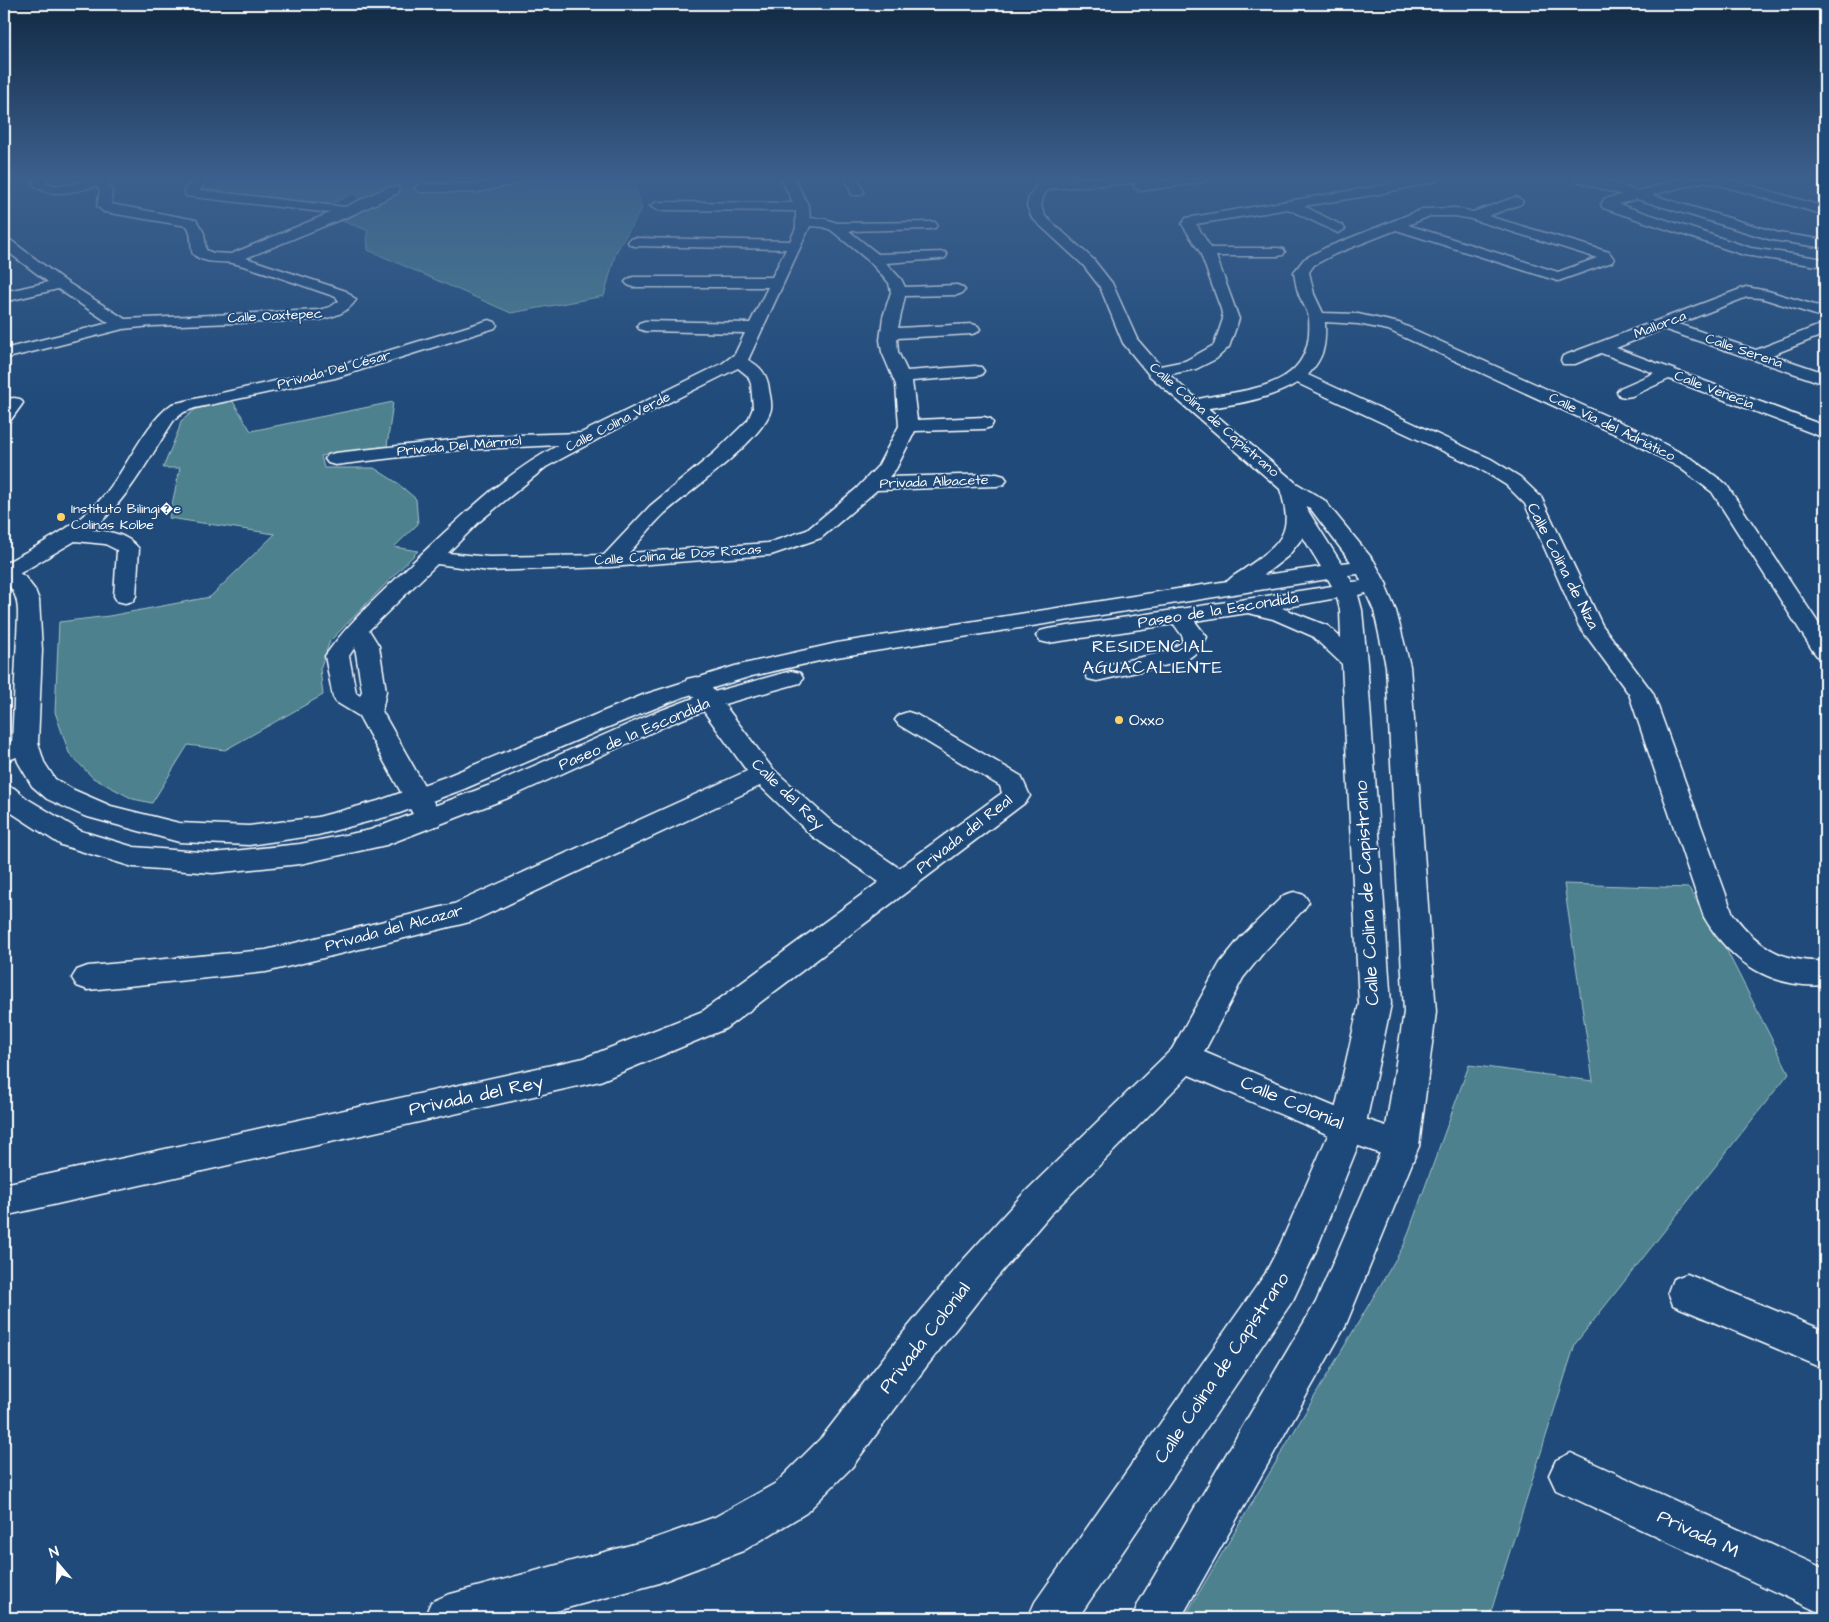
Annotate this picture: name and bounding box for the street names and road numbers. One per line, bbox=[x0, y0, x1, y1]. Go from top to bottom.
street label: Calle Oaxtepec bbox=[227, 304, 323, 328]
street label: Mallorca bbox=[1631, 306, 1689, 344]
street label: Calle Serena bbox=[1703, 328, 1785, 374]
street label: Privada Del César bbox=[275, 345, 393, 395]
street label: Calle Colina de Capistrano bbox=[1145, 358, 1283, 482]
street label: Calle Venecia bbox=[1671, 366, 1757, 414]
street label: Calle Colina Verde bbox=[562, 387, 674, 457]
street label: Calle Vía del Adriático bbox=[1545, 388, 1679, 466]
street label: Privada Del Mármol bbox=[396, 431, 522, 461]
street label: Privada Albacete bbox=[879, 470, 989, 494]
street label: Calle Colina de Niza bbox=[1522, 499, 1604, 633]
street label: Calle Colina de Dos Rocas bbox=[594, 539, 762, 571]
street label: Paseo de la Escondida bbox=[1136, 586, 1300, 634]
street label: Paseo de la Escondida bbox=[555, 692, 713, 776]
street label: Calle del Rey bbox=[746, 753, 830, 835]
street label: Calle Colina de Capistrano bbox=[1348, 779, 1386, 1006]
street label: Privada del Real bbox=[911, 789, 1017, 879]
street label: Privada del Alcazar bbox=[322, 899, 466, 957]
street label: Privada del Rey bbox=[406, 1068, 547, 1124]
street label: Calle Colonial bbox=[1236, 1069, 1348, 1137]
street label: Calle Colina de Capistrano bbox=[1148, 1267, 1296, 1469]
street label: Privada Colonial bbox=[873, 1277, 977, 1399]
street label: Privada M bbox=[1653, 1503, 1744, 1565]

